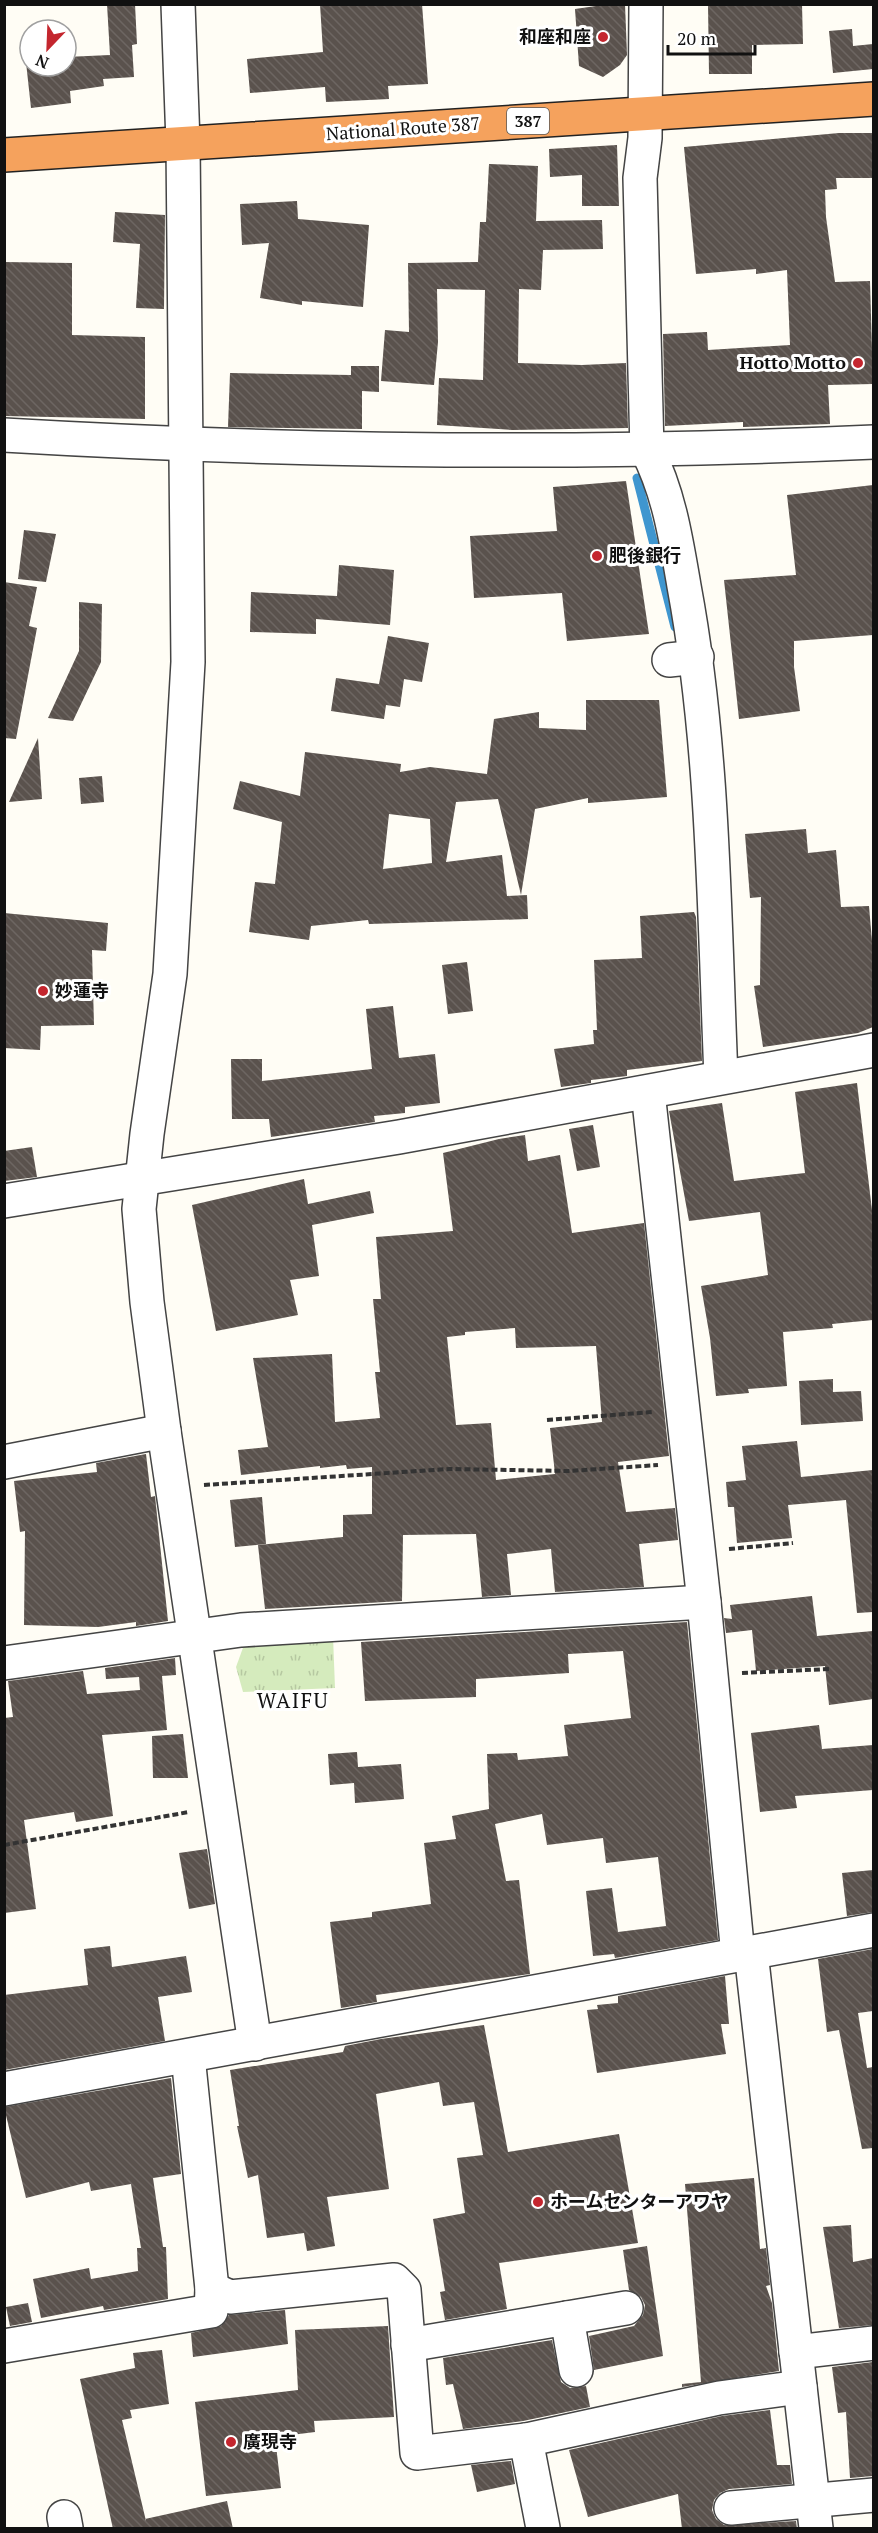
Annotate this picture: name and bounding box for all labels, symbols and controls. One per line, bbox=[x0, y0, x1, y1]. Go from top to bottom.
north arrow bbox=[18, 18, 78, 78]
scale bar bbox=[668, 18, 755, 56]
place label: 和座和座 bbox=[519, 24, 591, 48]
text: 20 m bbox=[677, 26, 717, 50]
marker: 和座和座 bbox=[596, 30, 610, 44]
text: N bbox=[32, 49, 52, 74]
road number: 387 bbox=[507, 108, 549, 134]
street label: National Route 387 bbox=[325, 111, 481, 145]
place label: Hotto Motto bbox=[740, 350, 846, 374]
marker: Hotto Motto bbox=[851, 356, 865, 370]
place label: 肥後銀行 bbox=[609, 543, 681, 567]
marker: 肥後銀行 bbox=[590, 549, 604, 563]
place label: 妙蓮寺 bbox=[55, 978, 109, 1002]
marker: 妙蓮寺 bbox=[36, 984, 50, 998]
district label: WAIFU bbox=[257, 1686, 329, 1714]
place label: ホームセンターアワヤ bbox=[550, 2189, 729, 2213]
marker: ホームセンターアワヤ bbox=[531, 2195, 545, 2209]
place label: 廣現寺 bbox=[243, 2429, 297, 2453]
marker: 廣現寺 bbox=[224, 2435, 238, 2449]

